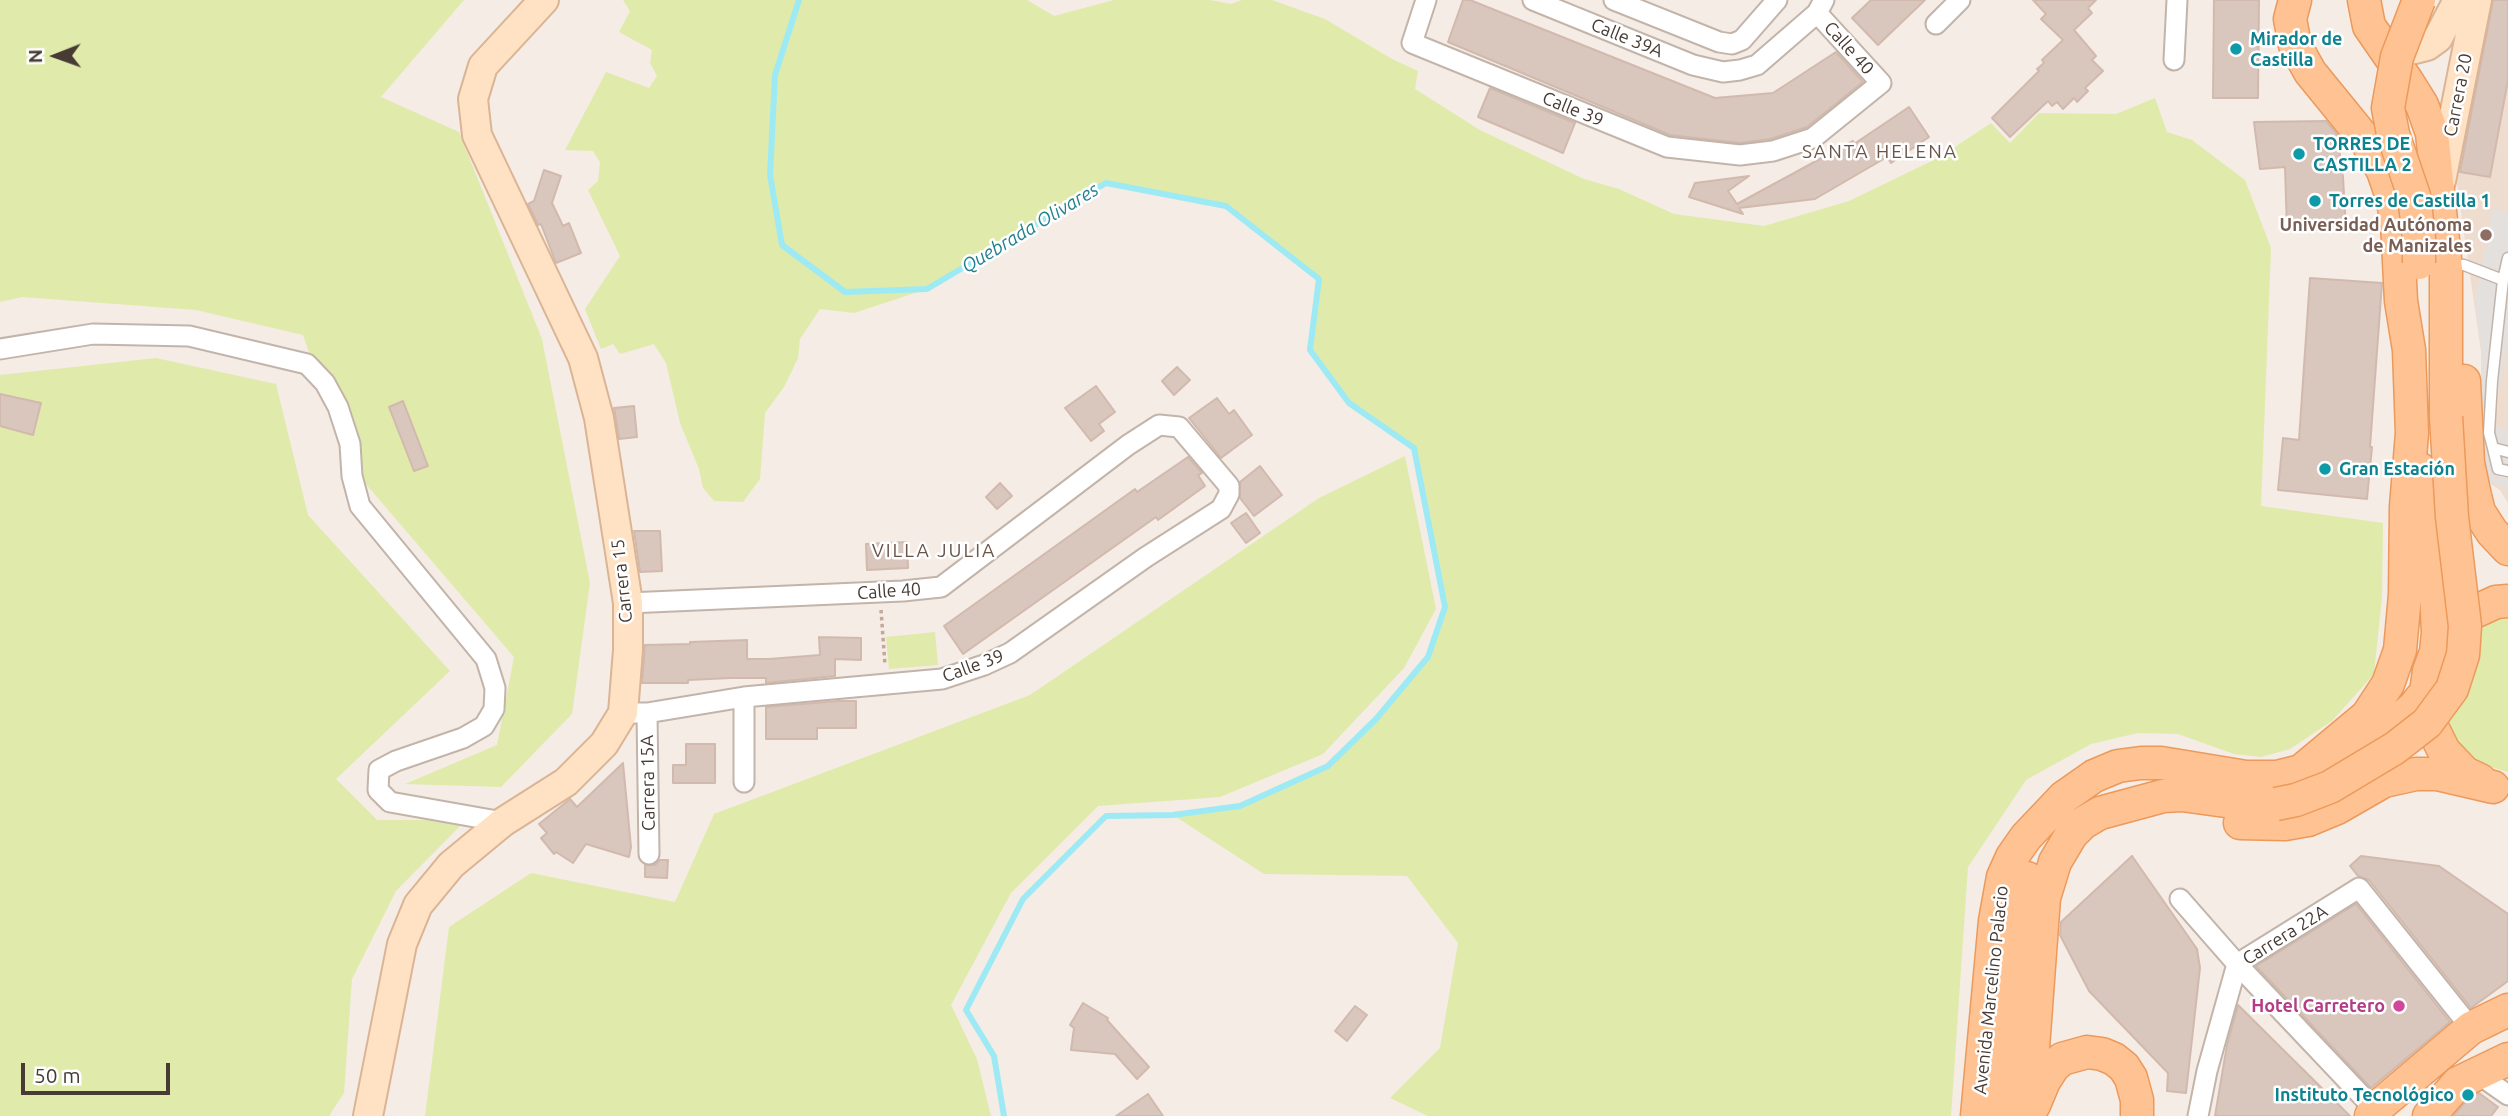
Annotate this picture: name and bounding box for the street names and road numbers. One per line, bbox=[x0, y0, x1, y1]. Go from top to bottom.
street label: Calle 39A bbox=[1588, 14, 1666, 62]
street label: Calle 40 bbox=[1820, 17, 1878, 79]
street label: Carrera 20 bbox=[2439, 52, 2477, 138]
street label: Calle 39 bbox=[1539, 87, 1607, 131]
street label: Carrera 15 bbox=[607, 538, 637, 624]
street label: Calle 40 bbox=[856, 578, 922, 604]
street label: Calle 39 bbox=[939, 645, 1007, 687]
street label: Carrera 15A bbox=[636, 735, 660, 831]
street label: Avenida Marcelino Palacio bbox=[1969, 885, 2013, 1095]
street label: Carrera 22A bbox=[2239, 900, 2331, 970]

